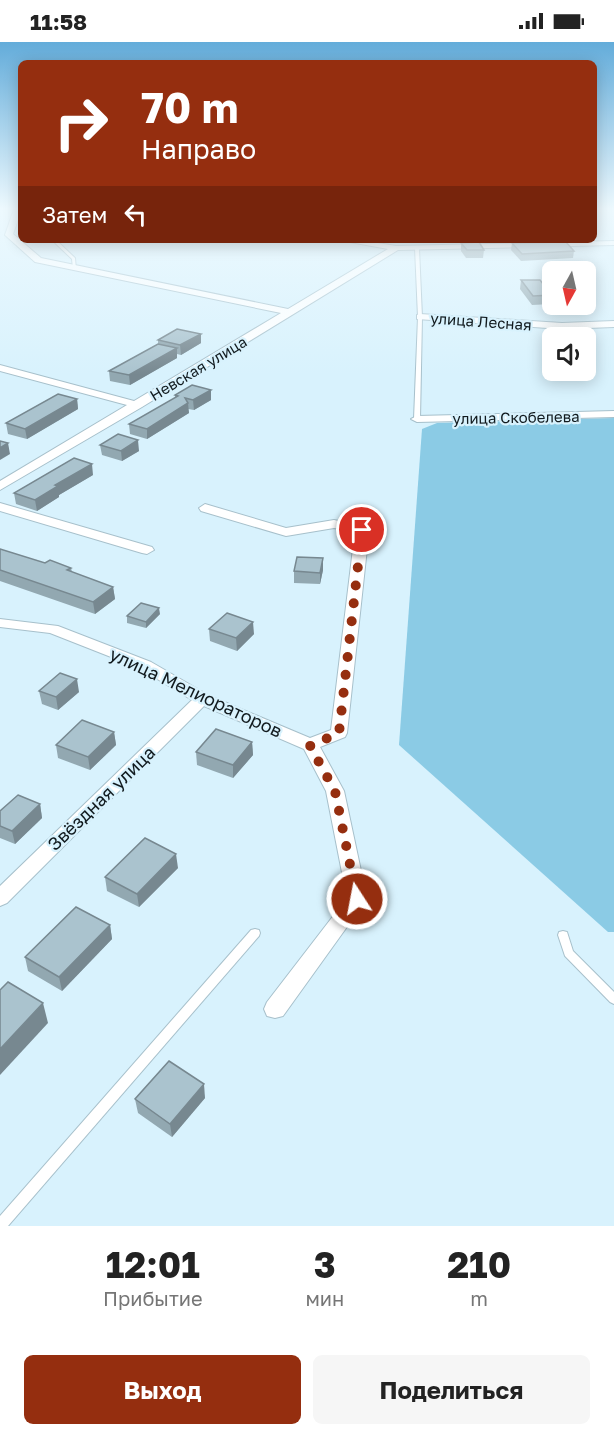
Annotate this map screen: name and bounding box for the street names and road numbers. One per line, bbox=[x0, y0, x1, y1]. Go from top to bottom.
street label: улица Лесная bbox=[430, 308, 532, 334]
street label: Невская улица bbox=[146, 332, 250, 404]
street label: улица Скобелева bbox=[452, 407, 580, 427]
street label: улица Мелиораторов bbox=[106, 642, 286, 742]
street label: Звёздная улица bbox=[43, 741, 159, 855]

